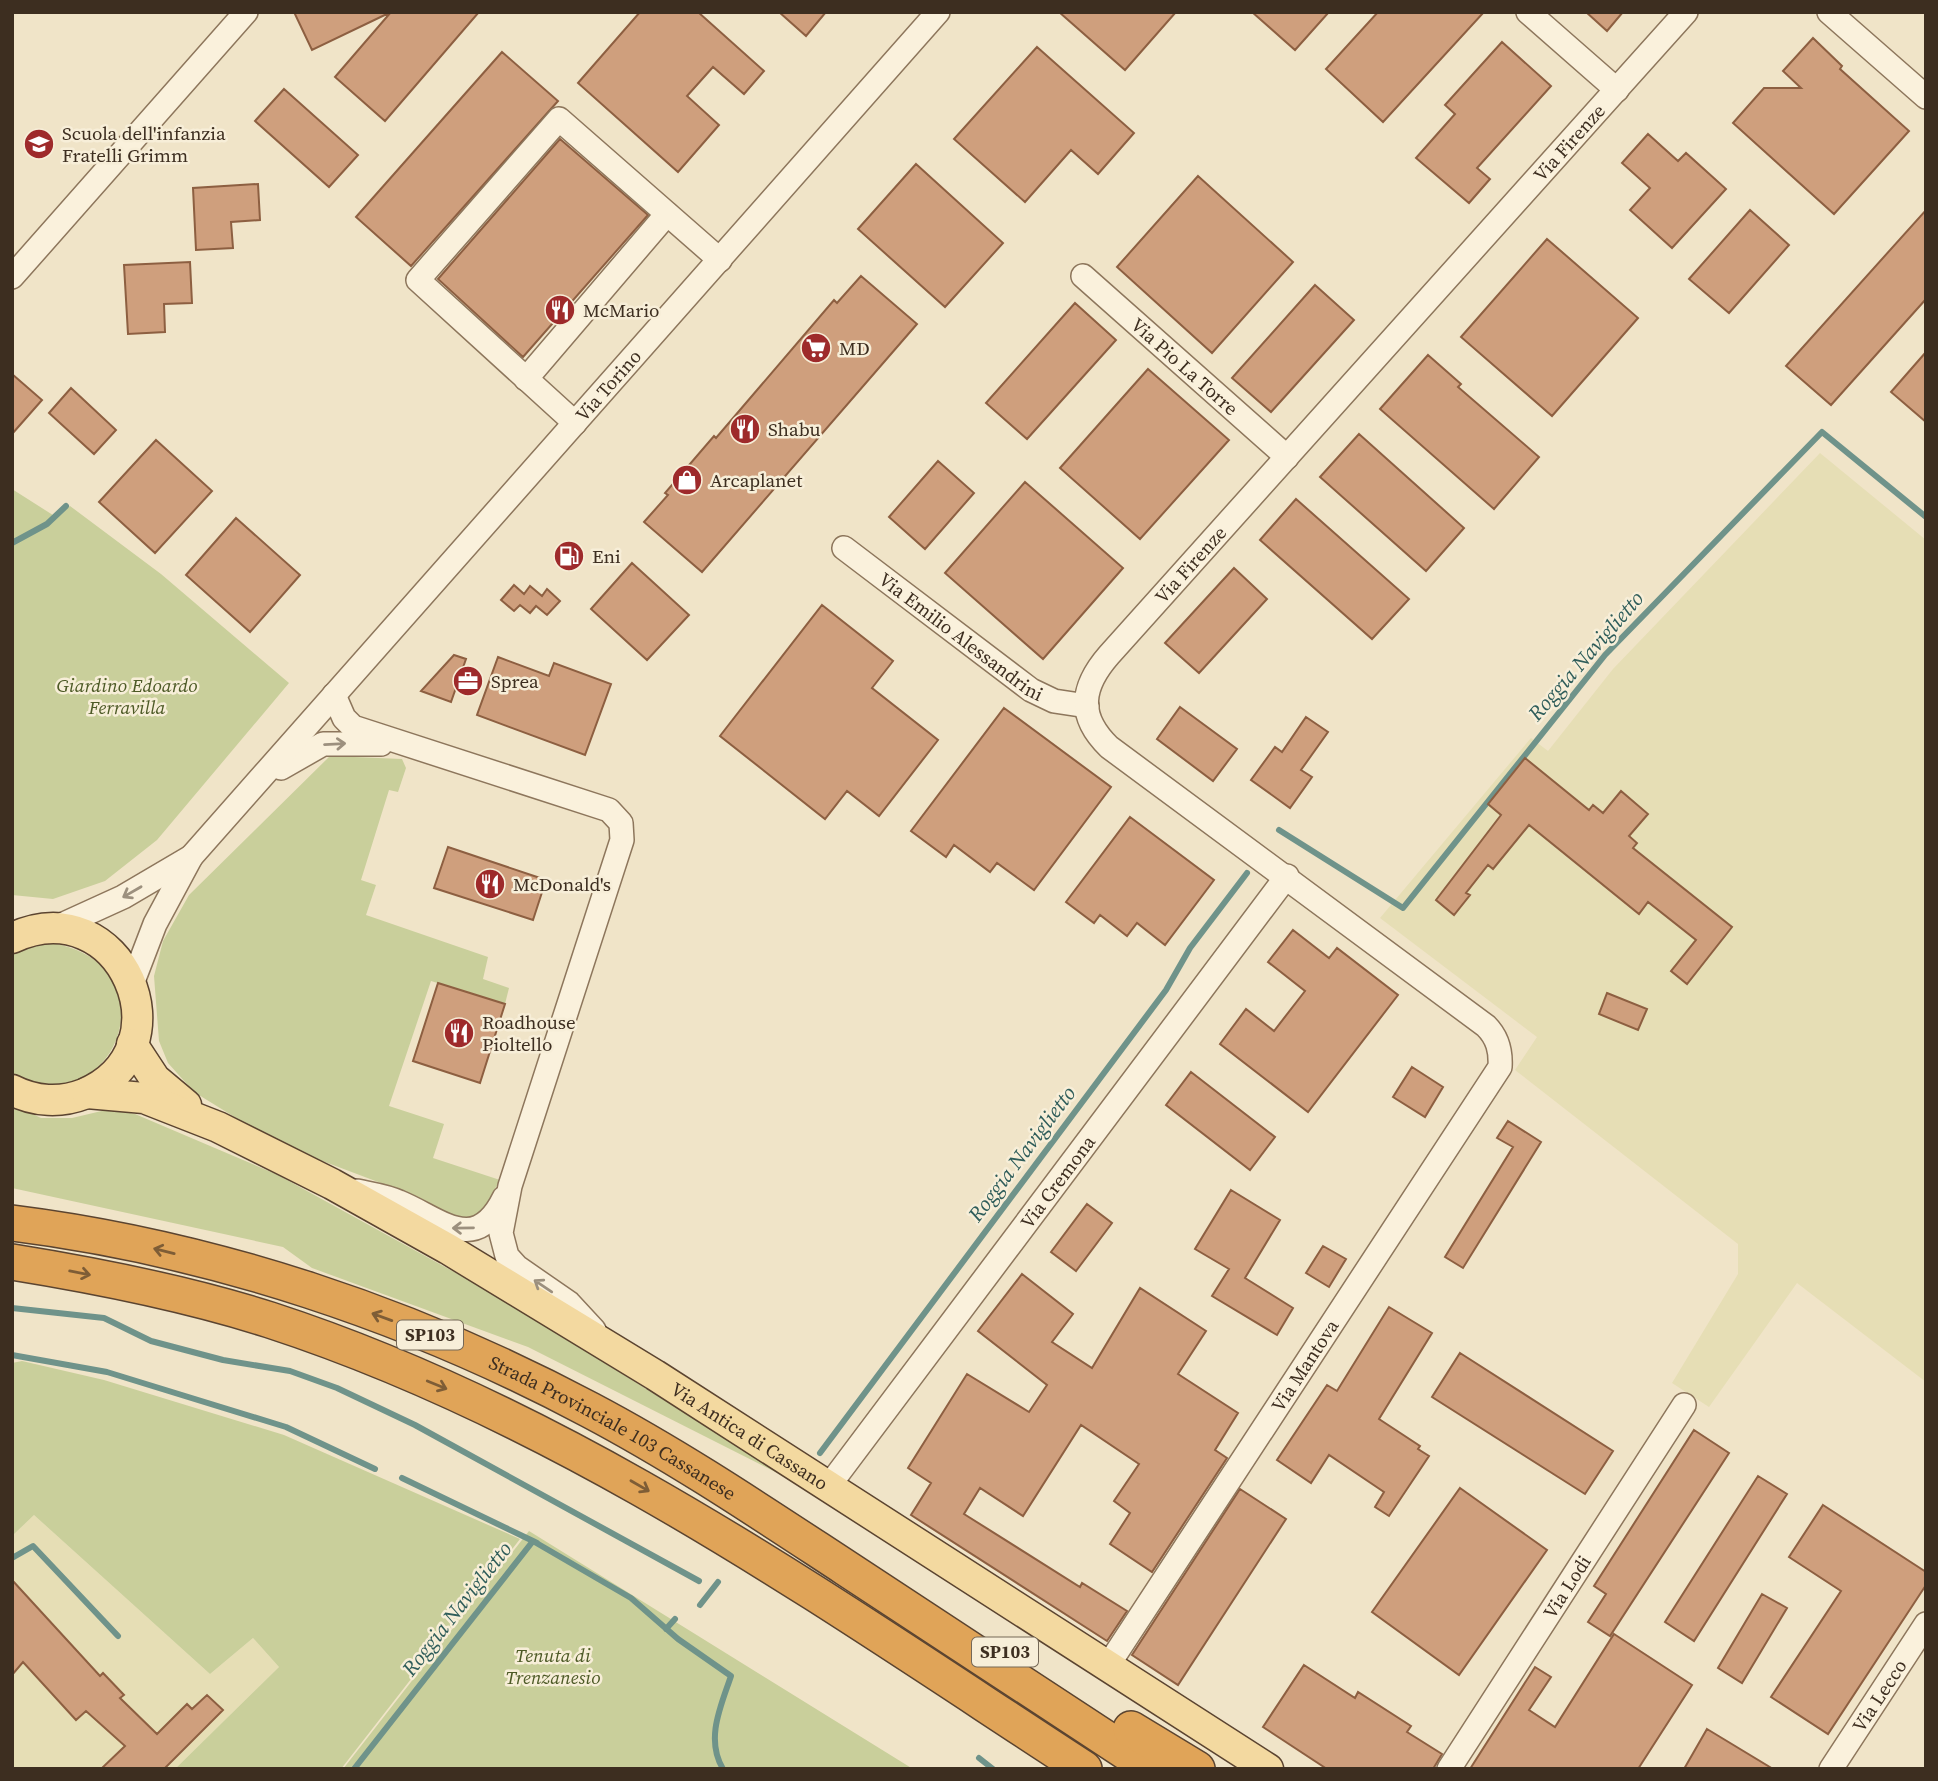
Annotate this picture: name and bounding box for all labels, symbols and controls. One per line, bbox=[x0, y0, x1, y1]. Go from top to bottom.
street label: Via Firenze bbox=[1527, 98, 1611, 187]
place label: Scuola dell'infanzia Fratelli Grimm bbox=[62, 120, 226, 168]
school or university icon: Scuola dell'infanzia Fratelli Grimm bbox=[22, 127, 56, 161]
restaurant icon: McMario bbox=[543, 293, 577, 327]
place label: McMario bbox=[583, 297, 660, 323]
street label: Via Pio La Torre bbox=[1126, 312, 1244, 421]
supermarket icon: MD bbox=[799, 331, 833, 365]
place label: MD bbox=[839, 335, 870, 361]
street label: Via Torino bbox=[569, 344, 647, 427]
restaurant icon: Shabu bbox=[728, 412, 762, 446]
place label: Shabu bbox=[768, 416, 820, 442]
shop icon: Arcaplanet bbox=[670, 463, 704, 497]
place label: Arcaplanet bbox=[710, 467, 803, 493]
street label: Via Firenze bbox=[1149, 520, 1232, 609]
fuel station icon: Eni bbox=[552, 539, 586, 573]
place label: Eni bbox=[592, 543, 621, 569]
street label: Via Emilio Alessandrini bbox=[874, 566, 1048, 707]
water label: Roggia Naviglietto bbox=[1521, 585, 1650, 727]
office icon: Sprea bbox=[451, 664, 485, 698]
place label: Sprea bbox=[491, 668, 539, 694]
park label: Giardino Edoardo Ferravilla bbox=[56, 672, 198, 720]
one-way arrow bbox=[323, 737, 346, 750]
restaurant icon: McDonald's bbox=[473, 867, 507, 901]
place label: McDonald's bbox=[513, 871, 611, 897]
one-way arrow bbox=[122, 885, 142, 899]
place label: Roadhouse Pioltello bbox=[482, 1009, 576, 1057]
restaurant icon: Roadhouse Pioltello bbox=[442, 1016, 476, 1050]
water label: Roggia Naviglietto bbox=[960, 1080, 1082, 1228]
street label: Via Cremona bbox=[1014, 1129, 1101, 1233]
one-way arrow bbox=[452, 1222, 475, 1235]
one-way arrow bbox=[153, 1244, 176, 1257]
one-way arrow bbox=[68, 1267, 91, 1281]
one-way arrow bbox=[534, 1278, 554, 1292]
one-way arrow bbox=[371, 1309, 393, 1322]
street label: Via Mantova bbox=[1265, 1314, 1345, 1417]
road number: SP103 bbox=[397, 1320, 463, 1350]
street label: Strada Provinciale 103 Cassanese bbox=[485, 1349, 741, 1506]
street label: Via Antica di Cassano bbox=[666, 1376, 833, 1496]
one-way arrow bbox=[425, 1379, 447, 1392]
one-way arrow bbox=[630, 1479, 650, 1493]
water label: Roggia Naviglietto bbox=[394, 1535, 518, 1683]
street label: Via Lodi bbox=[1537, 1550, 1597, 1623]
road number: SP103 bbox=[972, 1638, 1038, 1666]
park label: Tenuta di Trenzanesio bbox=[506, 1642, 600, 1690]
street label: Via Lecco bbox=[1846, 1654, 1913, 1737]

